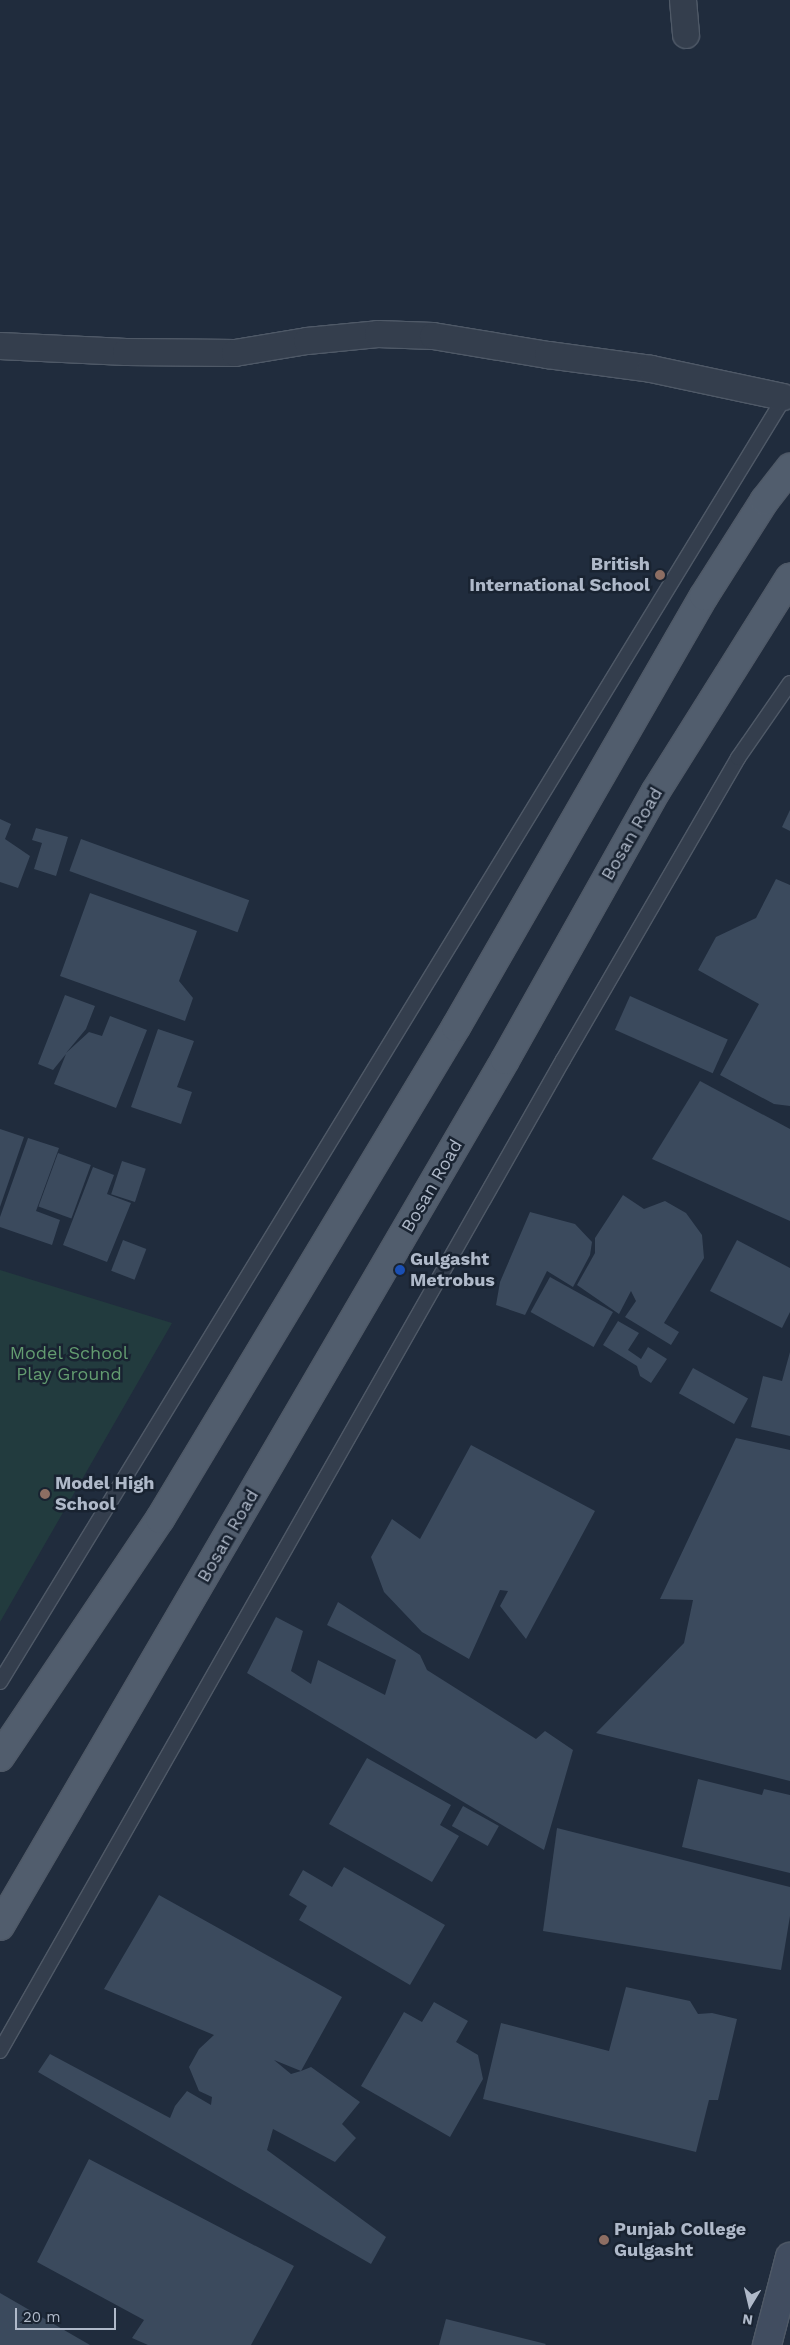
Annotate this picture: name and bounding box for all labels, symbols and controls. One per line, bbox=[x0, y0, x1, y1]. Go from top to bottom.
place label: British International School bbox=[469, 554, 650, 596]
marker: British International School bbox=[654, 569, 666, 581]
street label: Bosan Road bbox=[597, 784, 667, 884]
street label: Bosan Road bbox=[397, 1136, 467, 1236]
place label: Gulgasht Metrobus bbox=[410, 1249, 495, 1292]
marker: Gulgasht Metrobus bbox=[394, 1264, 406, 1276]
park label: Model School Play Ground bbox=[9, 1343, 129, 1386]
place label: Model High School bbox=[55, 1473, 155, 1516]
street label: Bosan Road bbox=[193, 1486, 263, 1586]
marker: Model High School bbox=[39, 1488, 51, 1500]
place label: Punjab College Gulgasht bbox=[614, 2219, 746, 2262]
marker: Punjab College Gulgasht bbox=[598, 2234, 610, 2246]
north arrow bbox=[725, 2280, 775, 2330]
scale bar bbox=[18, 2298, 119, 2330]
text: 20 m bbox=[23, 2308, 61, 2326]
text: N bbox=[741, 2311, 754, 2329]

